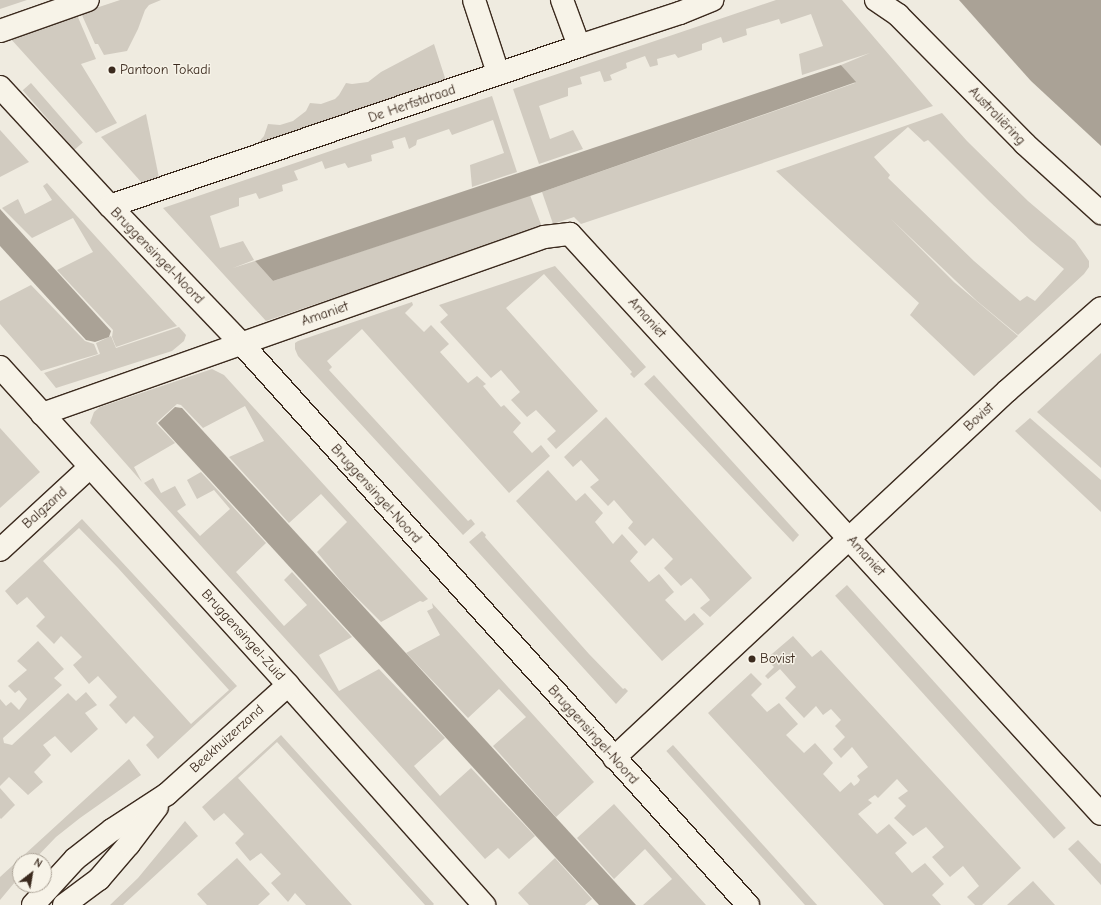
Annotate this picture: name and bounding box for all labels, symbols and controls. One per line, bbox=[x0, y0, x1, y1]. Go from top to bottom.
place label: Pantoon Tokadi bbox=[120, 62, 211, 78]
marker: Pantoon Tokadi bbox=[107, 65, 117, 75]
street label: De Herfstdraad bbox=[366, 81, 458, 127]
street label: Australiëring bbox=[965, 83, 1029, 149]
street label: Bruggensingel-Noord bbox=[107, 204, 207, 308]
street label: Amaniet bbox=[624, 294, 670, 342]
street label: Amaniet bbox=[299, 298, 351, 330]
street label: Bovist bbox=[961, 399, 997, 435]
street label: Bruggensingel-Noord bbox=[327, 441, 425, 547]
street label: Balgzand bbox=[19, 484, 71, 532]
street label: Amaniet bbox=[843, 532, 889, 580]
street label: Bruggensingel-Zuid bbox=[198, 586, 288, 684]
place label: Bovist bbox=[760, 651, 795, 667]
marker: Bovist bbox=[747, 654, 757, 664]
street label: Bruggensingel-Noord bbox=[544, 682, 642, 788]
street label: Beekhuizerzand bbox=[187, 701, 267, 777]
north arrow bbox=[12, 853, 52, 893]
text: N bbox=[31, 856, 44, 871]

